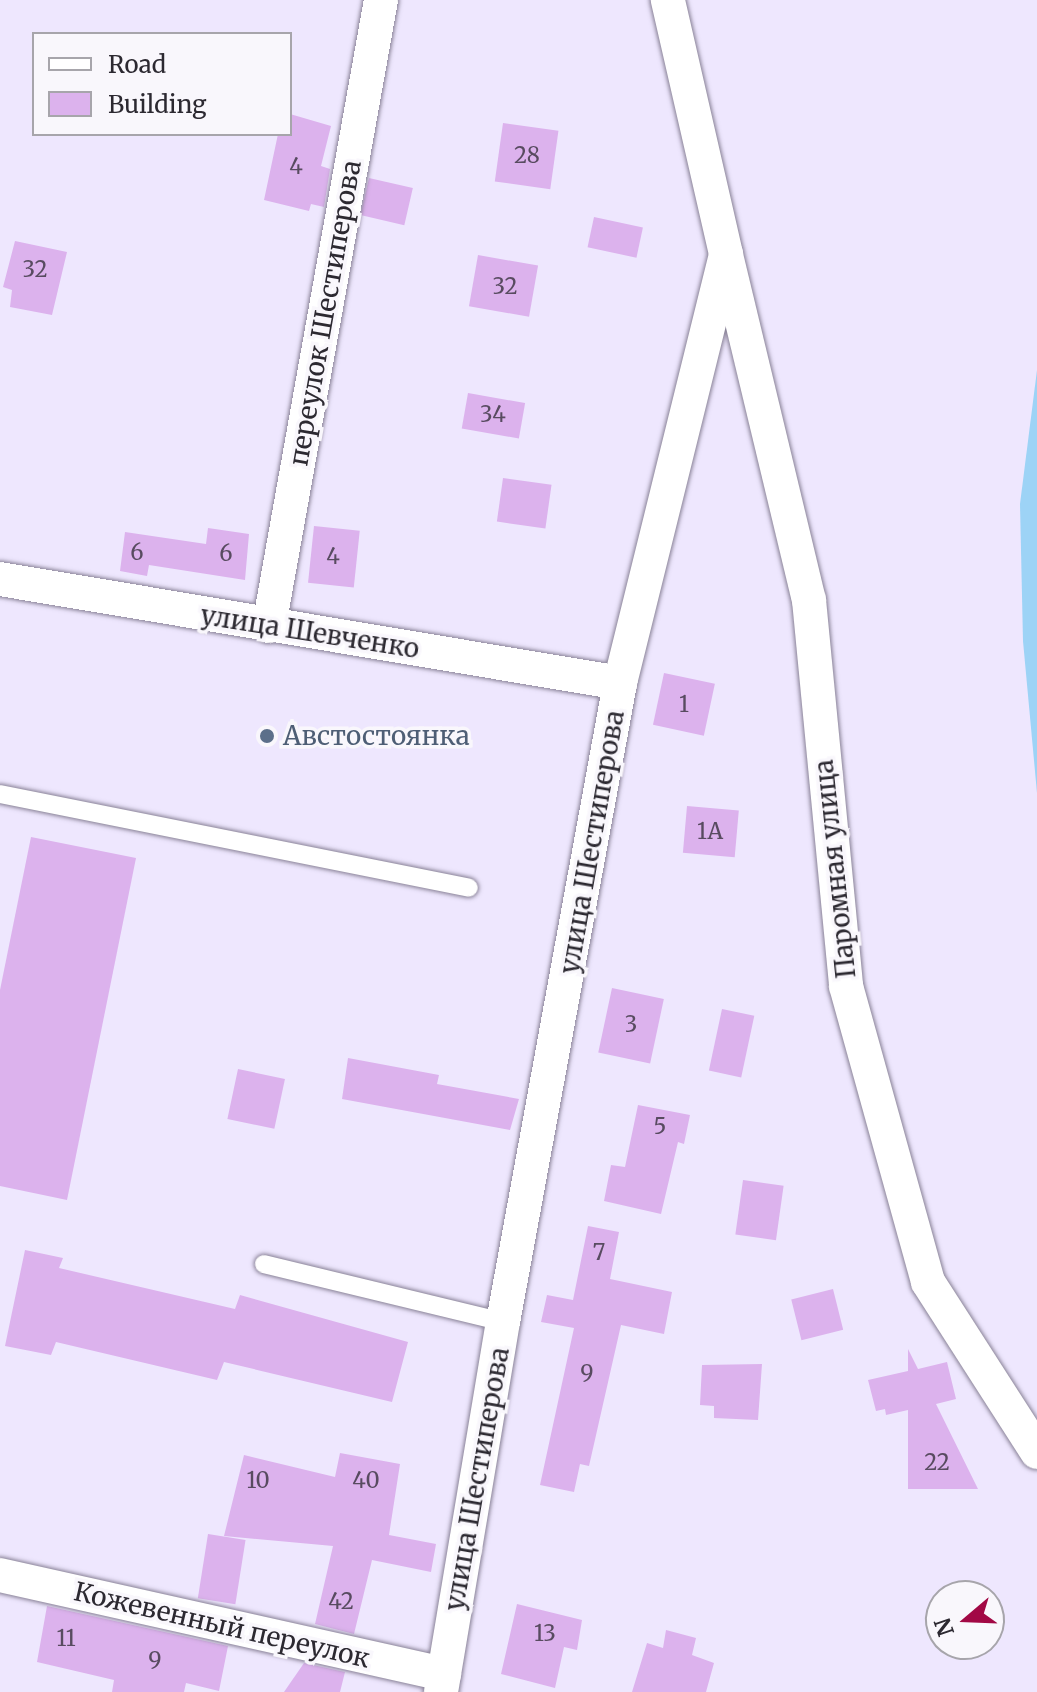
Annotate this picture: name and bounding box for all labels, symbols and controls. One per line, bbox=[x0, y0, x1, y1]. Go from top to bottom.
legend bbox=[32, 32, 292, 136]
text: Road bbox=[108, 49, 166, 80]
text: Building bbox=[108, 89, 207, 120]
house number: 28 bbox=[514, 143, 540, 169]
house number: 4 bbox=[289, 154, 303, 180]
street label: переулок Шестиперова bbox=[283, 158, 367, 468]
house number: 32 bbox=[23, 257, 47, 283]
house number: 32 bbox=[493, 274, 517, 300]
house number: 34 bbox=[480, 402, 506, 428]
house number: 6 bbox=[130, 540, 144, 566]
house number: 6 bbox=[219, 541, 233, 567]
house number: 4 bbox=[326, 544, 340, 570]
street label: улица Шевченко bbox=[198, 599, 422, 665]
house number: 1 bbox=[679, 692, 689, 718]
street label: улица Шестиперова bbox=[553, 708, 631, 976]
place label: Австостоянка bbox=[283, 720, 470, 752]
marker: Австостоянка bbox=[258, 727, 276, 745]
street label: Паромная улица bbox=[808, 758, 862, 980]
house number: 1А bbox=[697, 819, 723, 845]
house number: 3 bbox=[625, 1012, 637, 1038]
house number: 5 bbox=[654, 1114, 666, 1140]
house number: 7 bbox=[593, 1240, 605, 1266]
street label: улица Шестиперова bbox=[438, 1345, 516, 1613]
house number: 9 bbox=[580, 1361, 594, 1387]
house number: 22 bbox=[924, 1450, 950, 1476]
house number: 10 bbox=[246, 1468, 270, 1494]
house number: 40 bbox=[352, 1468, 380, 1494]
street label: Кожевенный переулок bbox=[71, 1576, 373, 1674]
north arrow bbox=[925, 1580, 1005, 1660]
house number: 42 bbox=[328, 1589, 354, 1615]
text: N bbox=[928, 1614, 960, 1640]
house number: 13 bbox=[534, 1621, 556, 1647]
house number: 11 bbox=[56, 1626, 76, 1652]
house number: 9 bbox=[148, 1648, 162, 1674]

